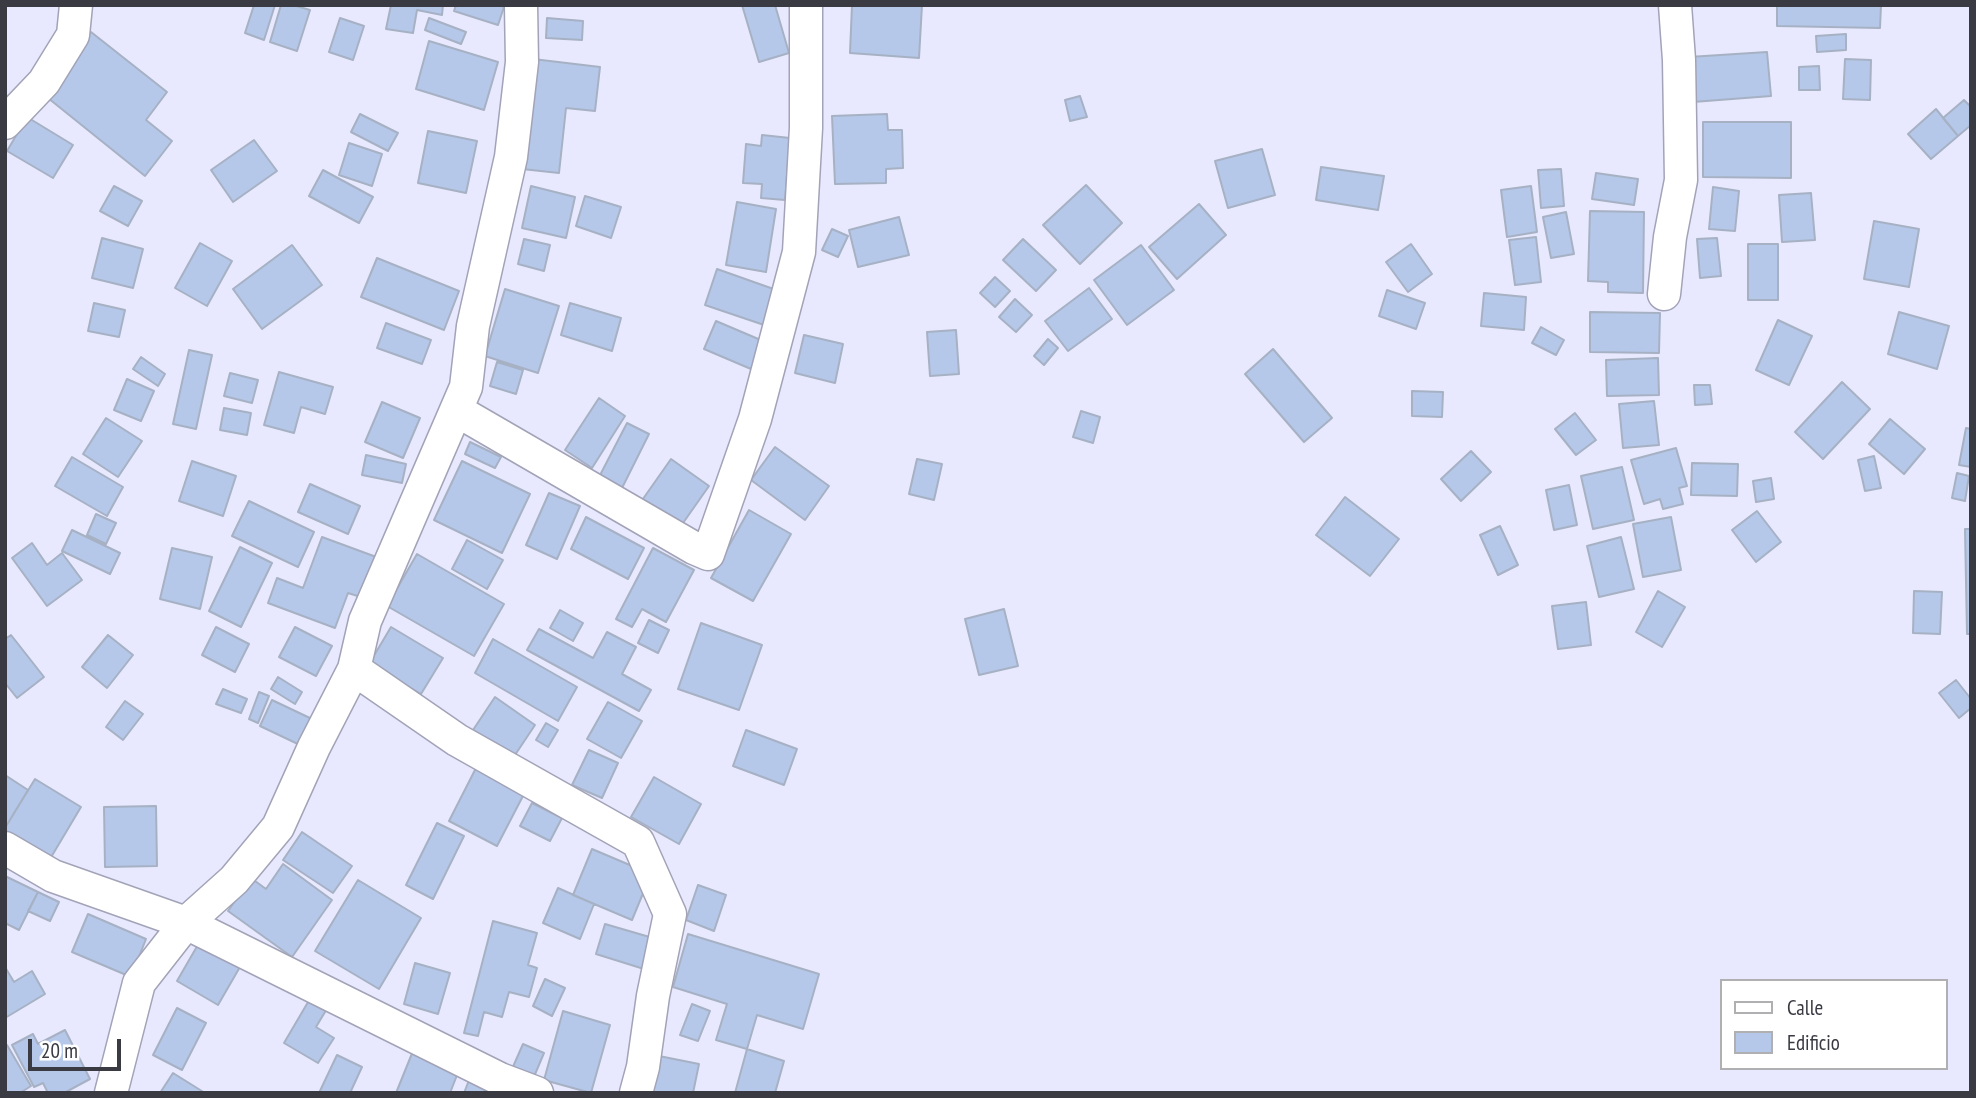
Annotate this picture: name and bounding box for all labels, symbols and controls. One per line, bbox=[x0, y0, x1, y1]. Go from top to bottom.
legend bbox=[1720, 979, 1948, 1070]
text: Calle bbox=[1787, 994, 1823, 1021]
scale bar bbox=[32, 1024, 124, 1068]
text: Edificio bbox=[1787, 1029, 1840, 1056]
text: 20 m bbox=[41, 1037, 78, 1064]

